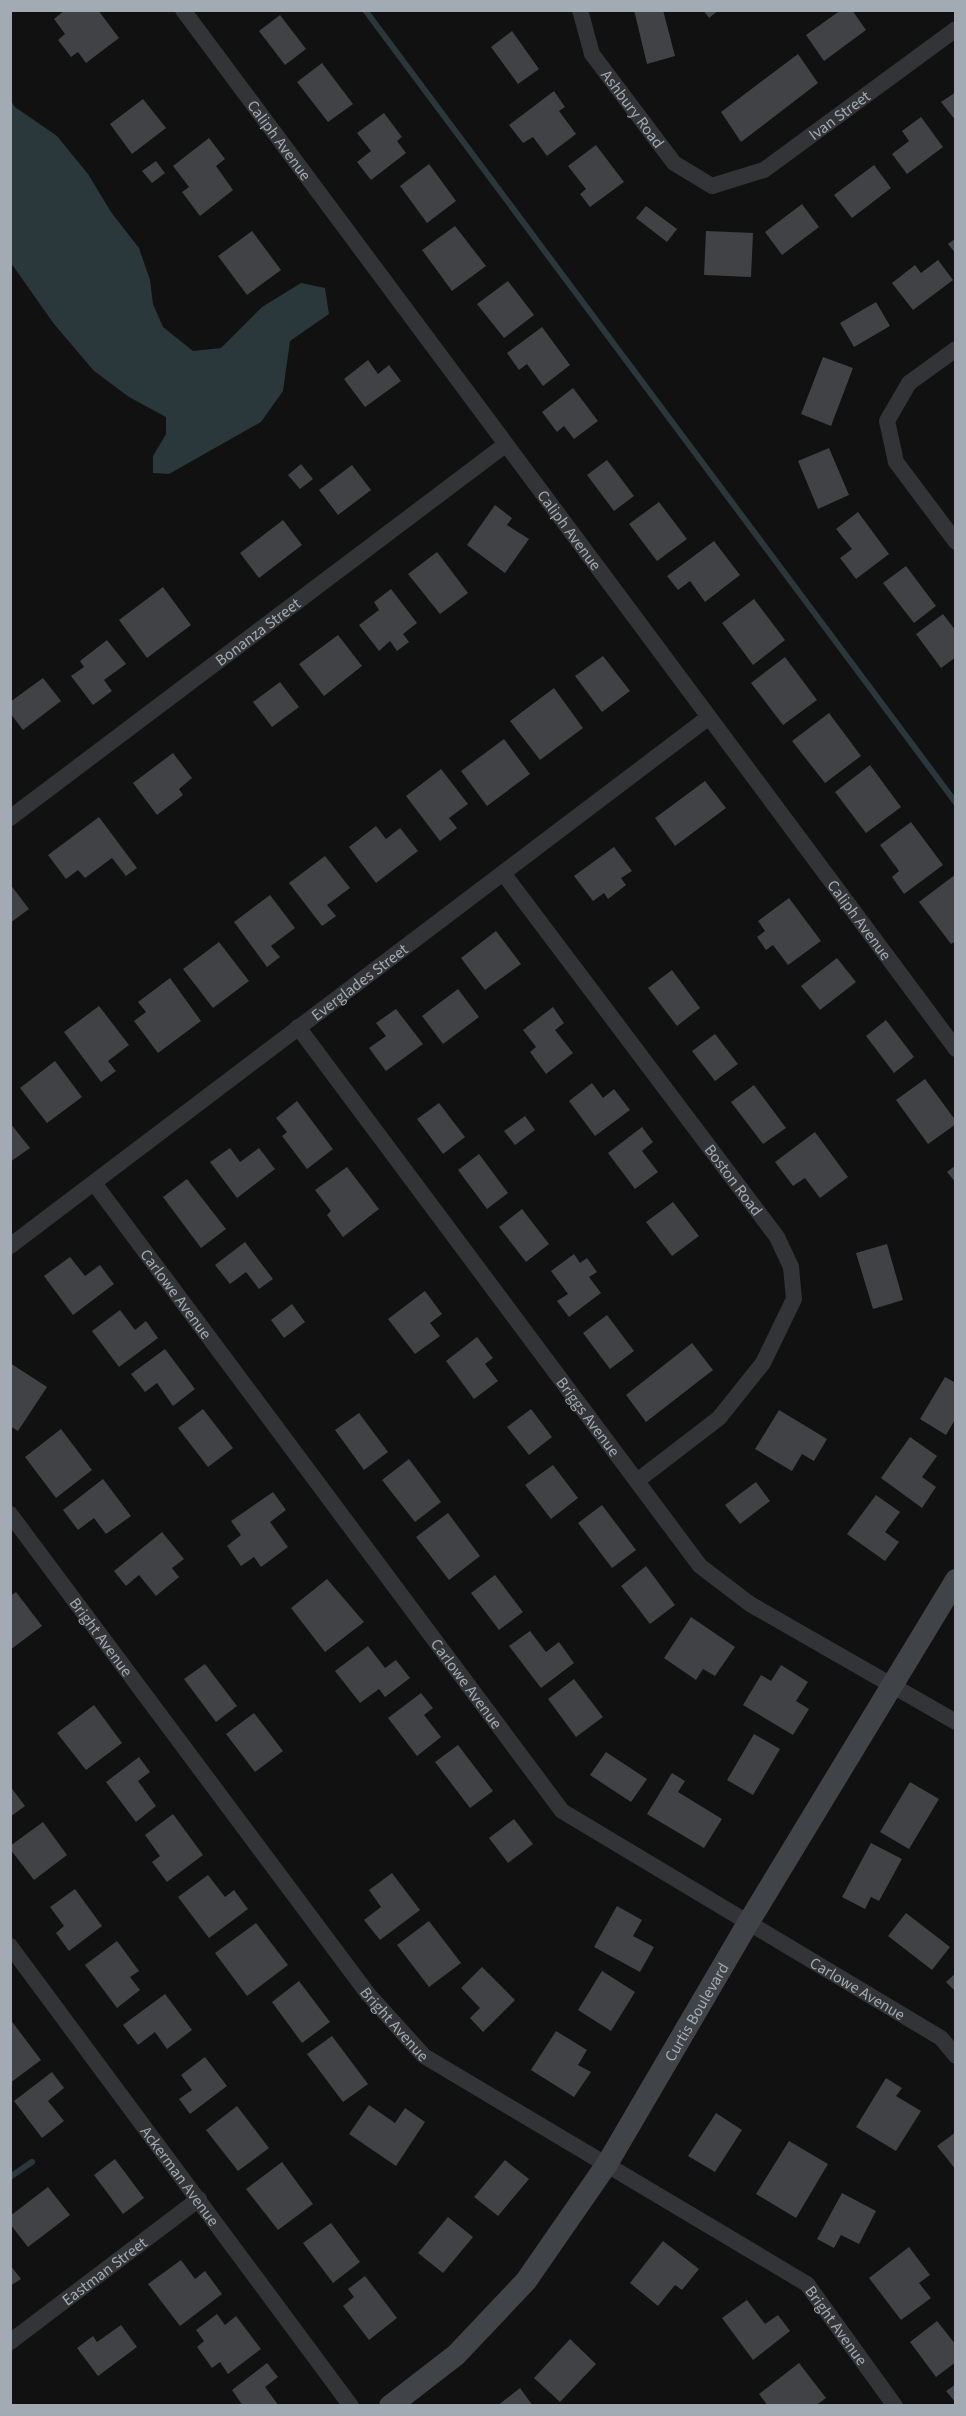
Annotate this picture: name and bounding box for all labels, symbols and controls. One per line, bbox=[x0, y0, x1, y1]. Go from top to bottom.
street label: Ashbury Road bbox=[596, 65, 669, 153]
street label: Ivan Street bbox=[804, 85, 876, 146]
street label: Caliph Avenue bbox=[242, 96, 316, 185]
street label: Caliph Avenue bbox=[532, 486, 606, 575]
street label: Bonanza Street bbox=[211, 593, 306, 672]
street label: Caliph Avenue bbox=[822, 876, 896, 965]
street label: Everglades Street bbox=[307, 938, 413, 1026]
street label: Boston Road bbox=[699, 1140, 767, 1221]
street label: Carlowe Avenue bbox=[135, 1245, 217, 1344]
street label: Briggs Avenue bbox=[551, 1373, 625, 1462]
street label: Bright Avenue bbox=[64, 1593, 138, 1681]
street label: Carlowe Avenue bbox=[425, 1634, 507, 1734]
street label: Carlowe Avenue bbox=[806, 1952, 909, 2026]
street label: Curtis Boulevard bbox=[659, 1959, 734, 2066]
street label: Bright Avenue bbox=[354, 1983, 434, 2067]
street label: Ackerman Avenue bbox=[135, 2122, 224, 2231]
street label: Eastman Street bbox=[57, 2232, 152, 2311]
street label: Bright Avenue bbox=[800, 2281, 872, 2370]

